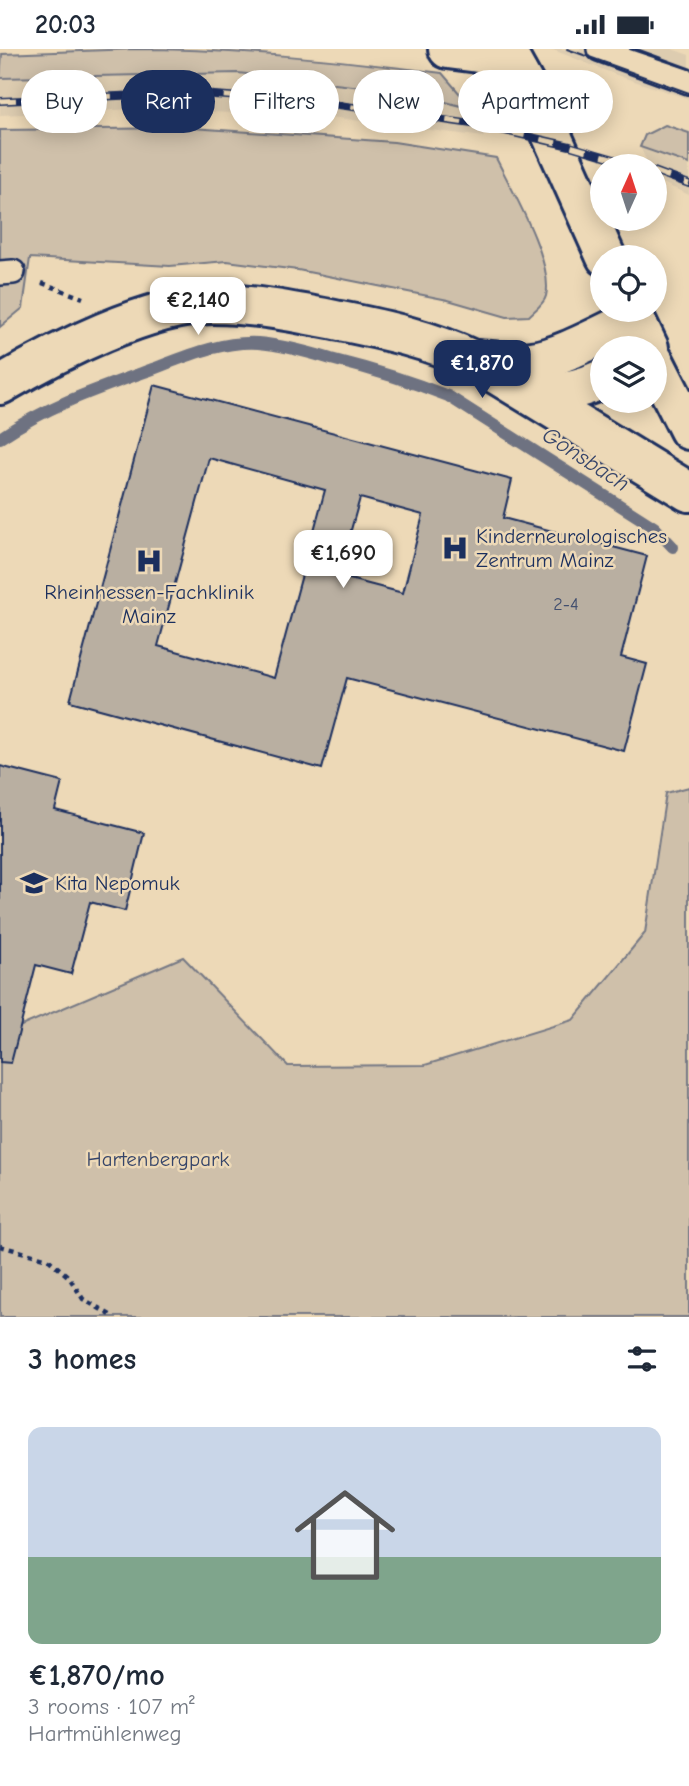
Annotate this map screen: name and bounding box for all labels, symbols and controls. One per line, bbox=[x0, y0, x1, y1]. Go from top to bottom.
text: 20:03 bbox=[35, 10, 96, 40]
chip: Buy bbox=[21, 70, 107, 133]
chip: Rent bbox=[121, 70, 215, 133]
chip: Filters bbox=[229, 70, 339, 133]
chip: New bbox=[353, 70, 444, 133]
chip: Apartment bbox=[458, 70, 613, 133]
north arrow bbox=[590, 154, 667, 231]
map controls bbox=[590, 154, 667, 413]
button: locate bbox=[590, 245, 667, 322]
pin: €2,140 bbox=[141, 278, 255, 337]
text: €2,140 bbox=[166, 286, 230, 313]
button: layers bbox=[590, 336, 667, 413]
pin: €1,870 bbox=[425, 341, 539, 400]
text: €1,870 bbox=[450, 349, 514, 376]
water label: Gonsbach bbox=[537, 421, 635, 497]
place label: Kinderneurologisches Zentrum Mainz bbox=[476, 524, 667, 572]
pin: €1,690 bbox=[286, 531, 400, 590]
hospital icon: Kinderneurologisches Zentrum Mainz bbox=[440, 533, 470, 563]
text: €1,690 bbox=[310, 539, 376, 566]
hospital icon: Rheinhessen-Fachklinik Mainz bbox=[134, 546, 164, 576]
place label: Rheinhessen-Fachklinik Mainz bbox=[44, 580, 254, 628]
house number: 2-4 bbox=[553, 594, 579, 615]
school or university icon: Kita Nepomuk bbox=[19, 868, 49, 898]
place label: Kita Nepomuk bbox=[55, 871, 180, 895]
park label: Hartenbergpark bbox=[87, 1147, 229, 1171]
icon: filters bbox=[623, 1340, 661, 1378]
text: 3 homes bbox=[28, 1342, 136, 1377]
icon: home bbox=[282, 1472, 408, 1598]
text: €1,870/mo bbox=[28, 1658, 165, 1693]
text: 3 rooms · 107 m² bbox=[28, 1693, 195, 1720]
text: Hartmühlenweg bbox=[28, 1720, 182, 1747]

